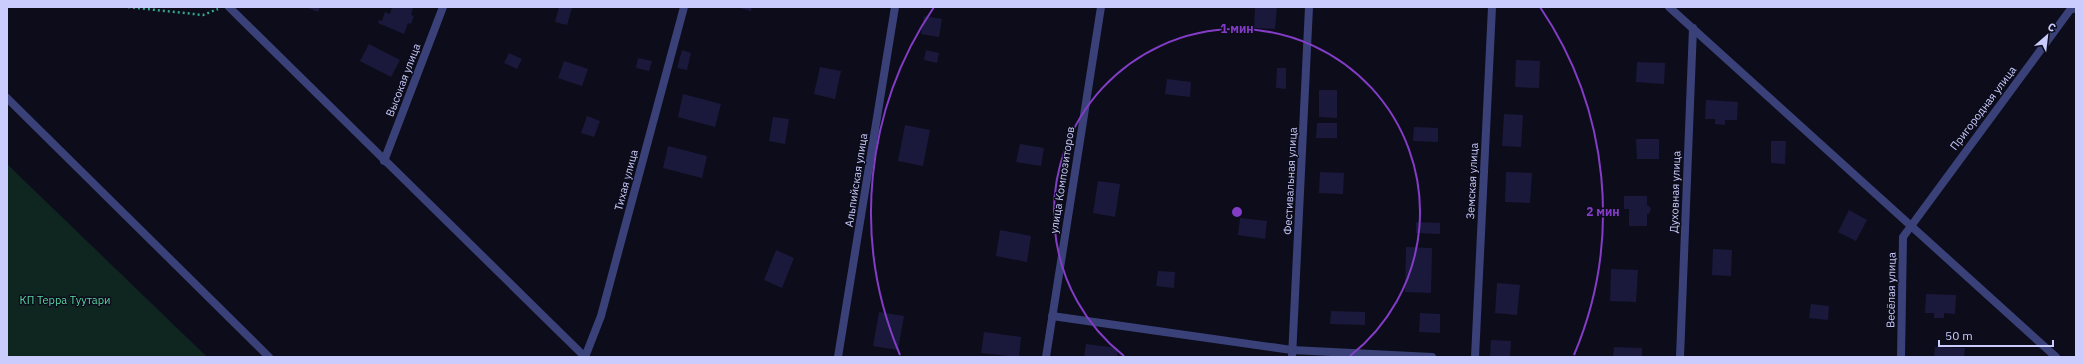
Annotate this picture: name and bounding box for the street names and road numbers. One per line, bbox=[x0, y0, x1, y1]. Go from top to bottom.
street label: Высокая улица bbox=[383, 41, 423, 119]
street label: Пригородная улица bbox=[1947, 63, 2019, 153]
street label: улица Композиторов bbox=[1047, 126, 1077, 234]
street label: Фестивальная улица bbox=[1280, 127, 1300, 235]
street label: Альпийская улица bbox=[842, 132, 870, 228]
street label: Земская улица bbox=[1463, 142, 1481, 220]
street label: Тихая улица bbox=[611, 148, 641, 212]
street label: Духовная улица bbox=[1667, 150, 1683, 233]
street label: Весёлая улица bbox=[1883, 252, 1899, 328]

